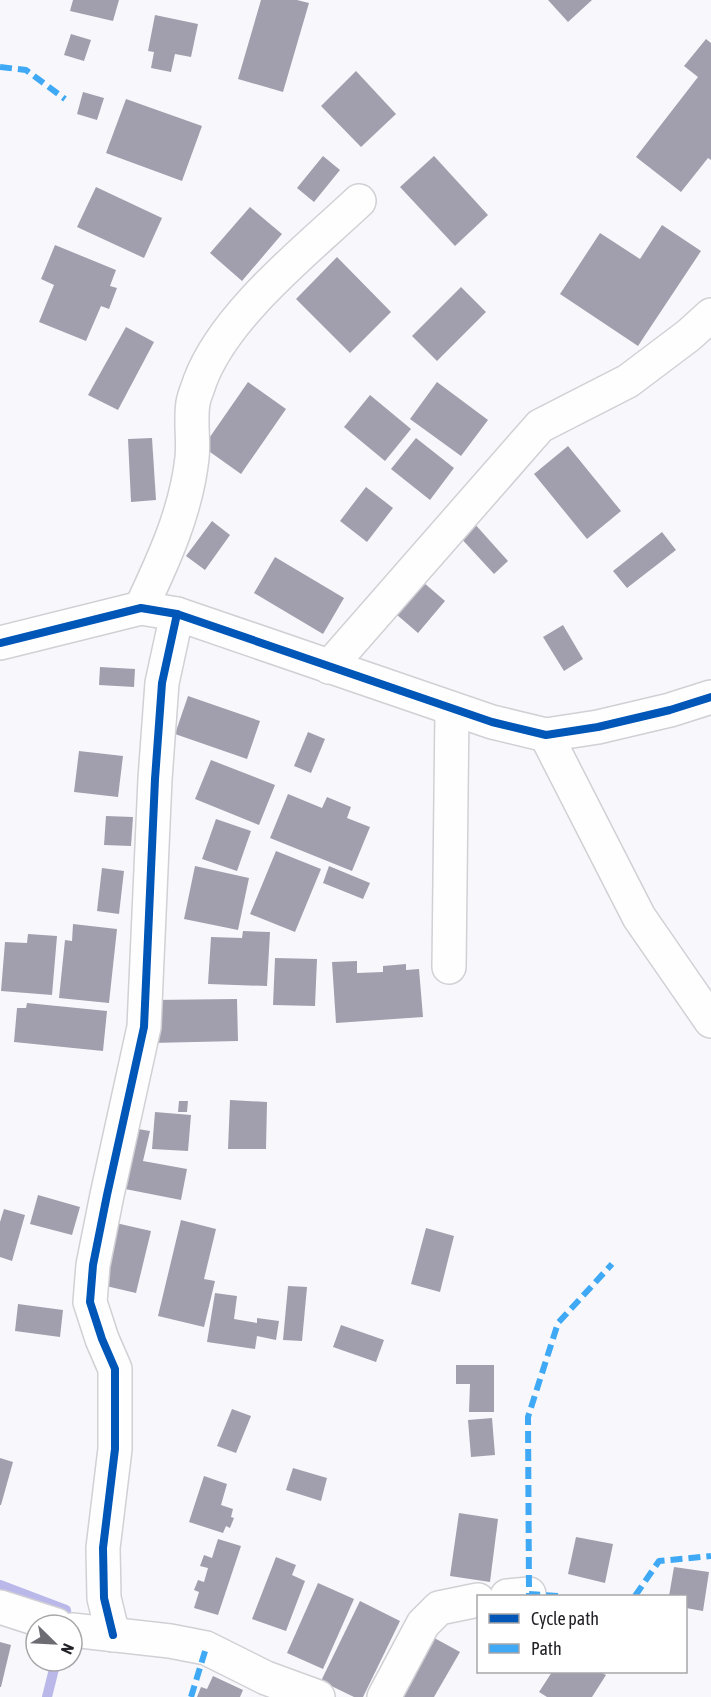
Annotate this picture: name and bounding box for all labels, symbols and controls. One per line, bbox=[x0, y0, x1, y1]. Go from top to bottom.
legend bbox=[477, 1595, 687, 1673]
text: Cycle path bbox=[531, 1608, 599, 1629]
north arrow bbox=[24, 1613, 84, 1673]
text: Path bbox=[531, 1638, 562, 1659]
text: N bbox=[58, 1641, 78, 1657]

